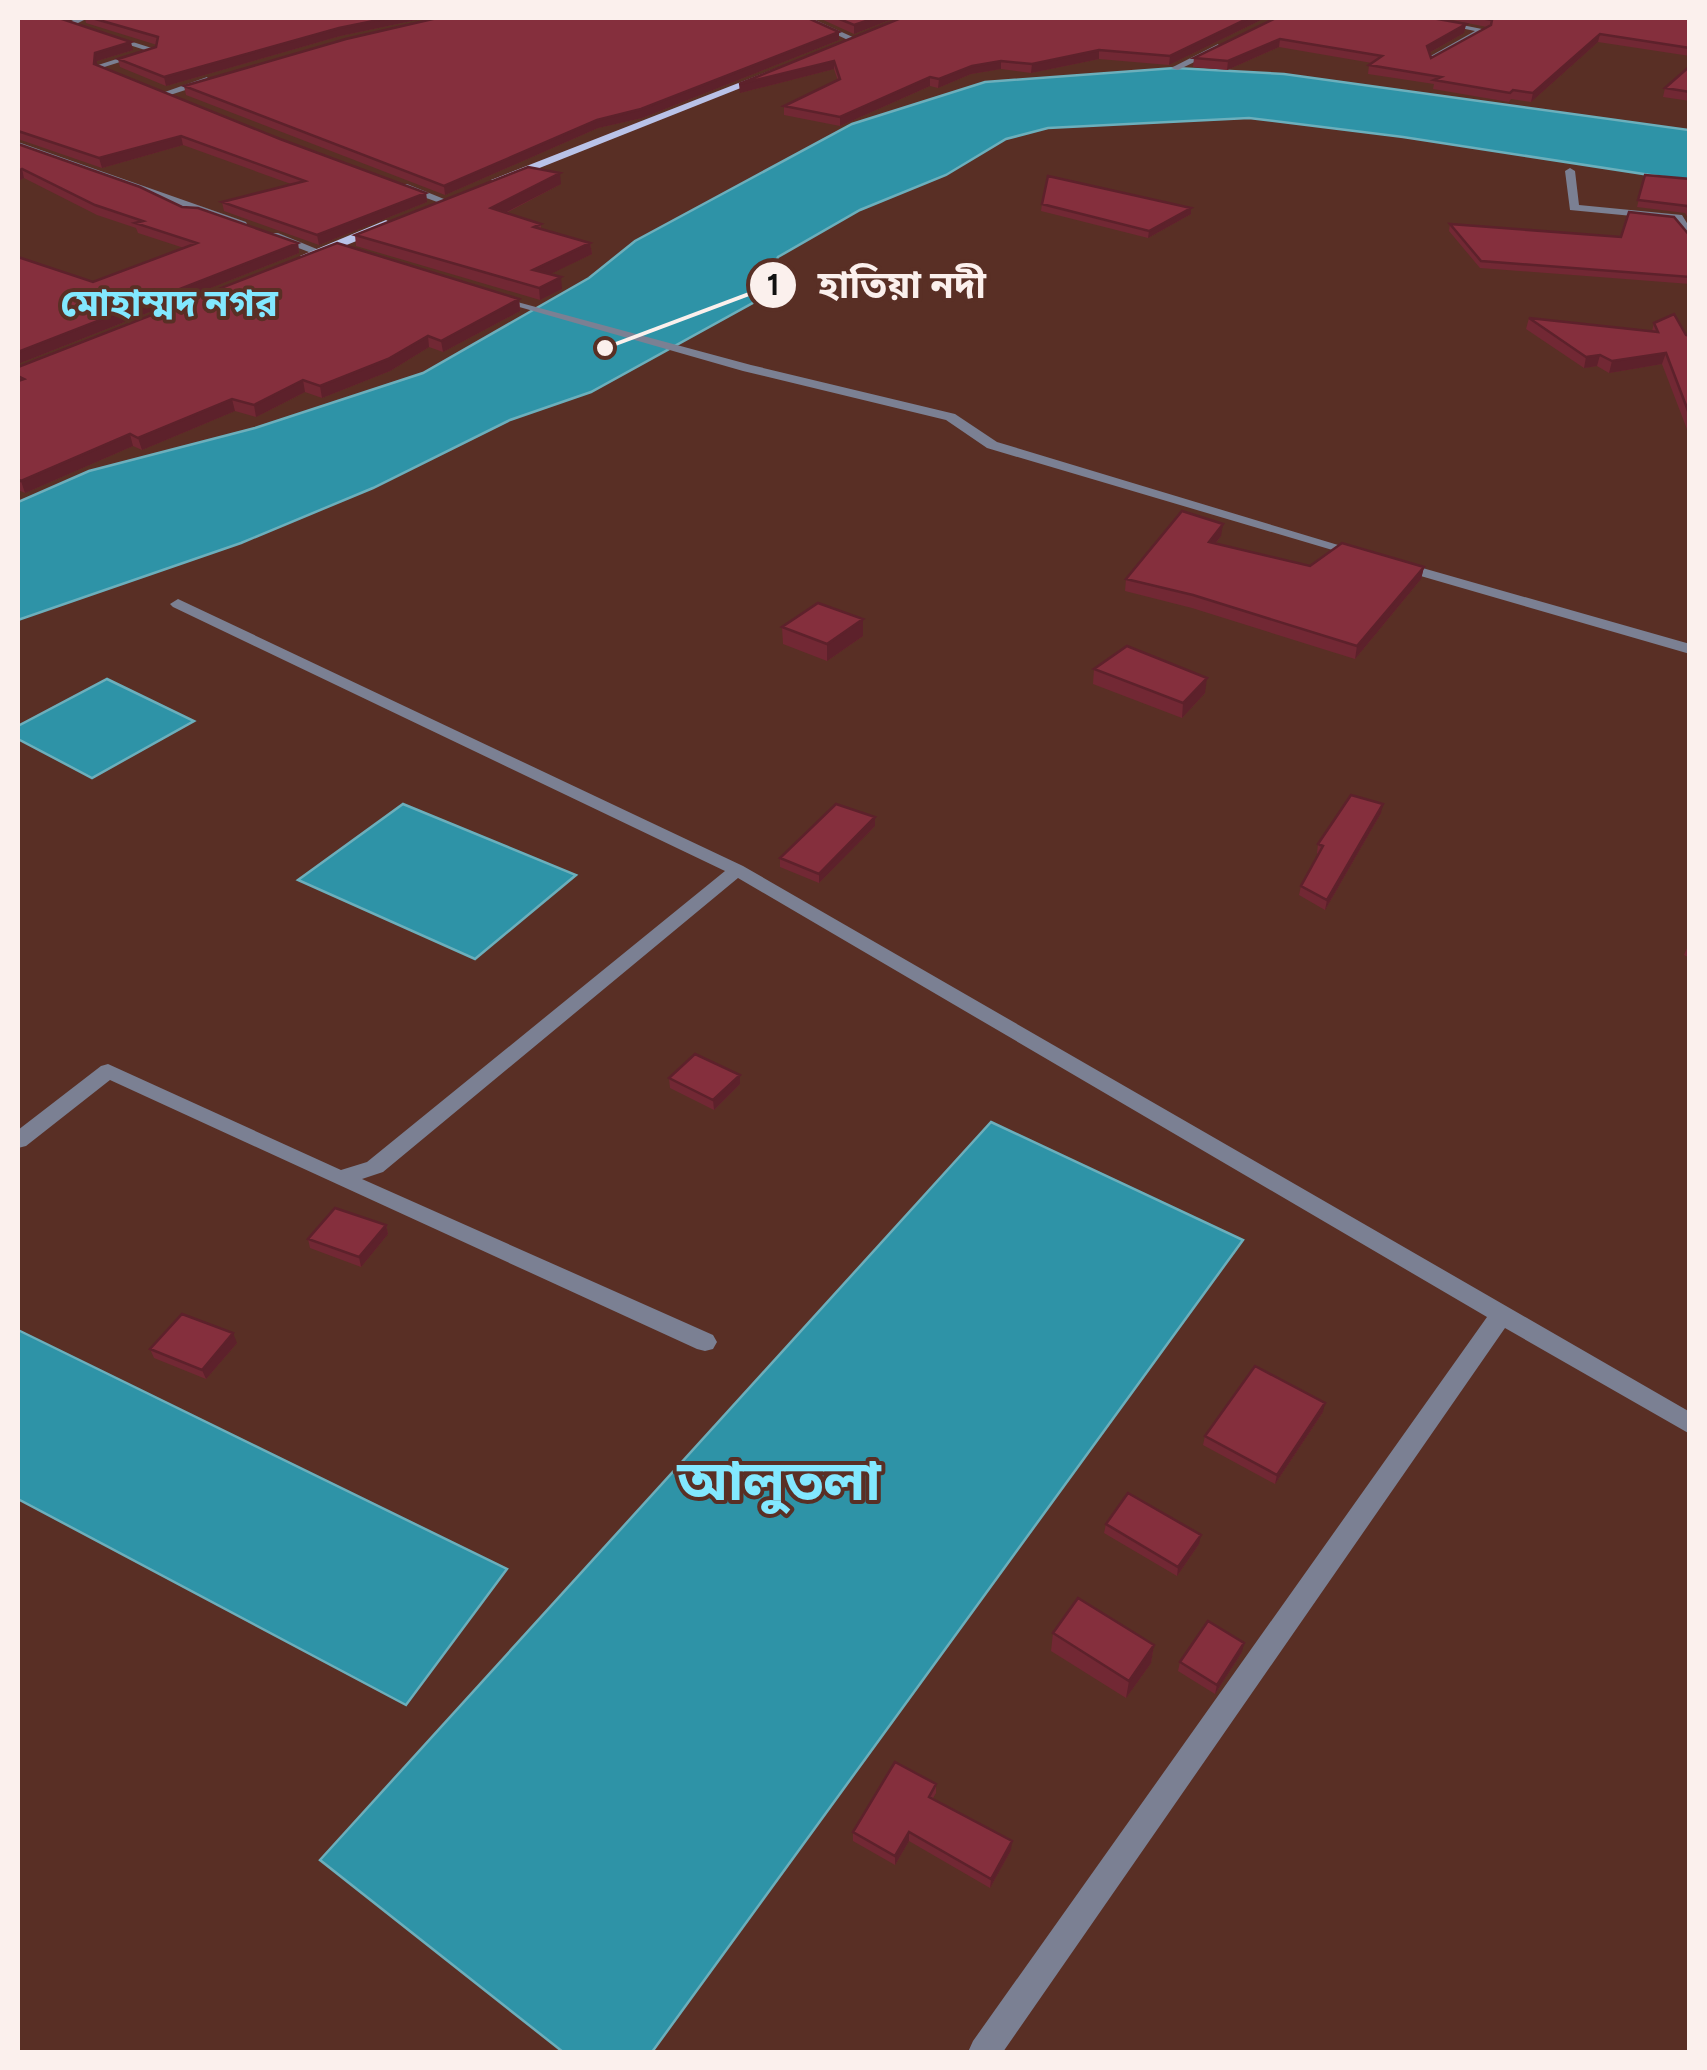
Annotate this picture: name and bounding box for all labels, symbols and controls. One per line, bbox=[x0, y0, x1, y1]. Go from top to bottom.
callout: হাতিয়া নদী bbox=[748, 251, 1006, 319]
text: হাতিয়া নদী bbox=[817, 262, 987, 308]
text: 1 bbox=[767, 266, 779, 303]
district label: মোহাম্মদ নগর bbox=[60, 280, 279, 326]
district label: আলুতলা bbox=[676, 1448, 882, 1515]

